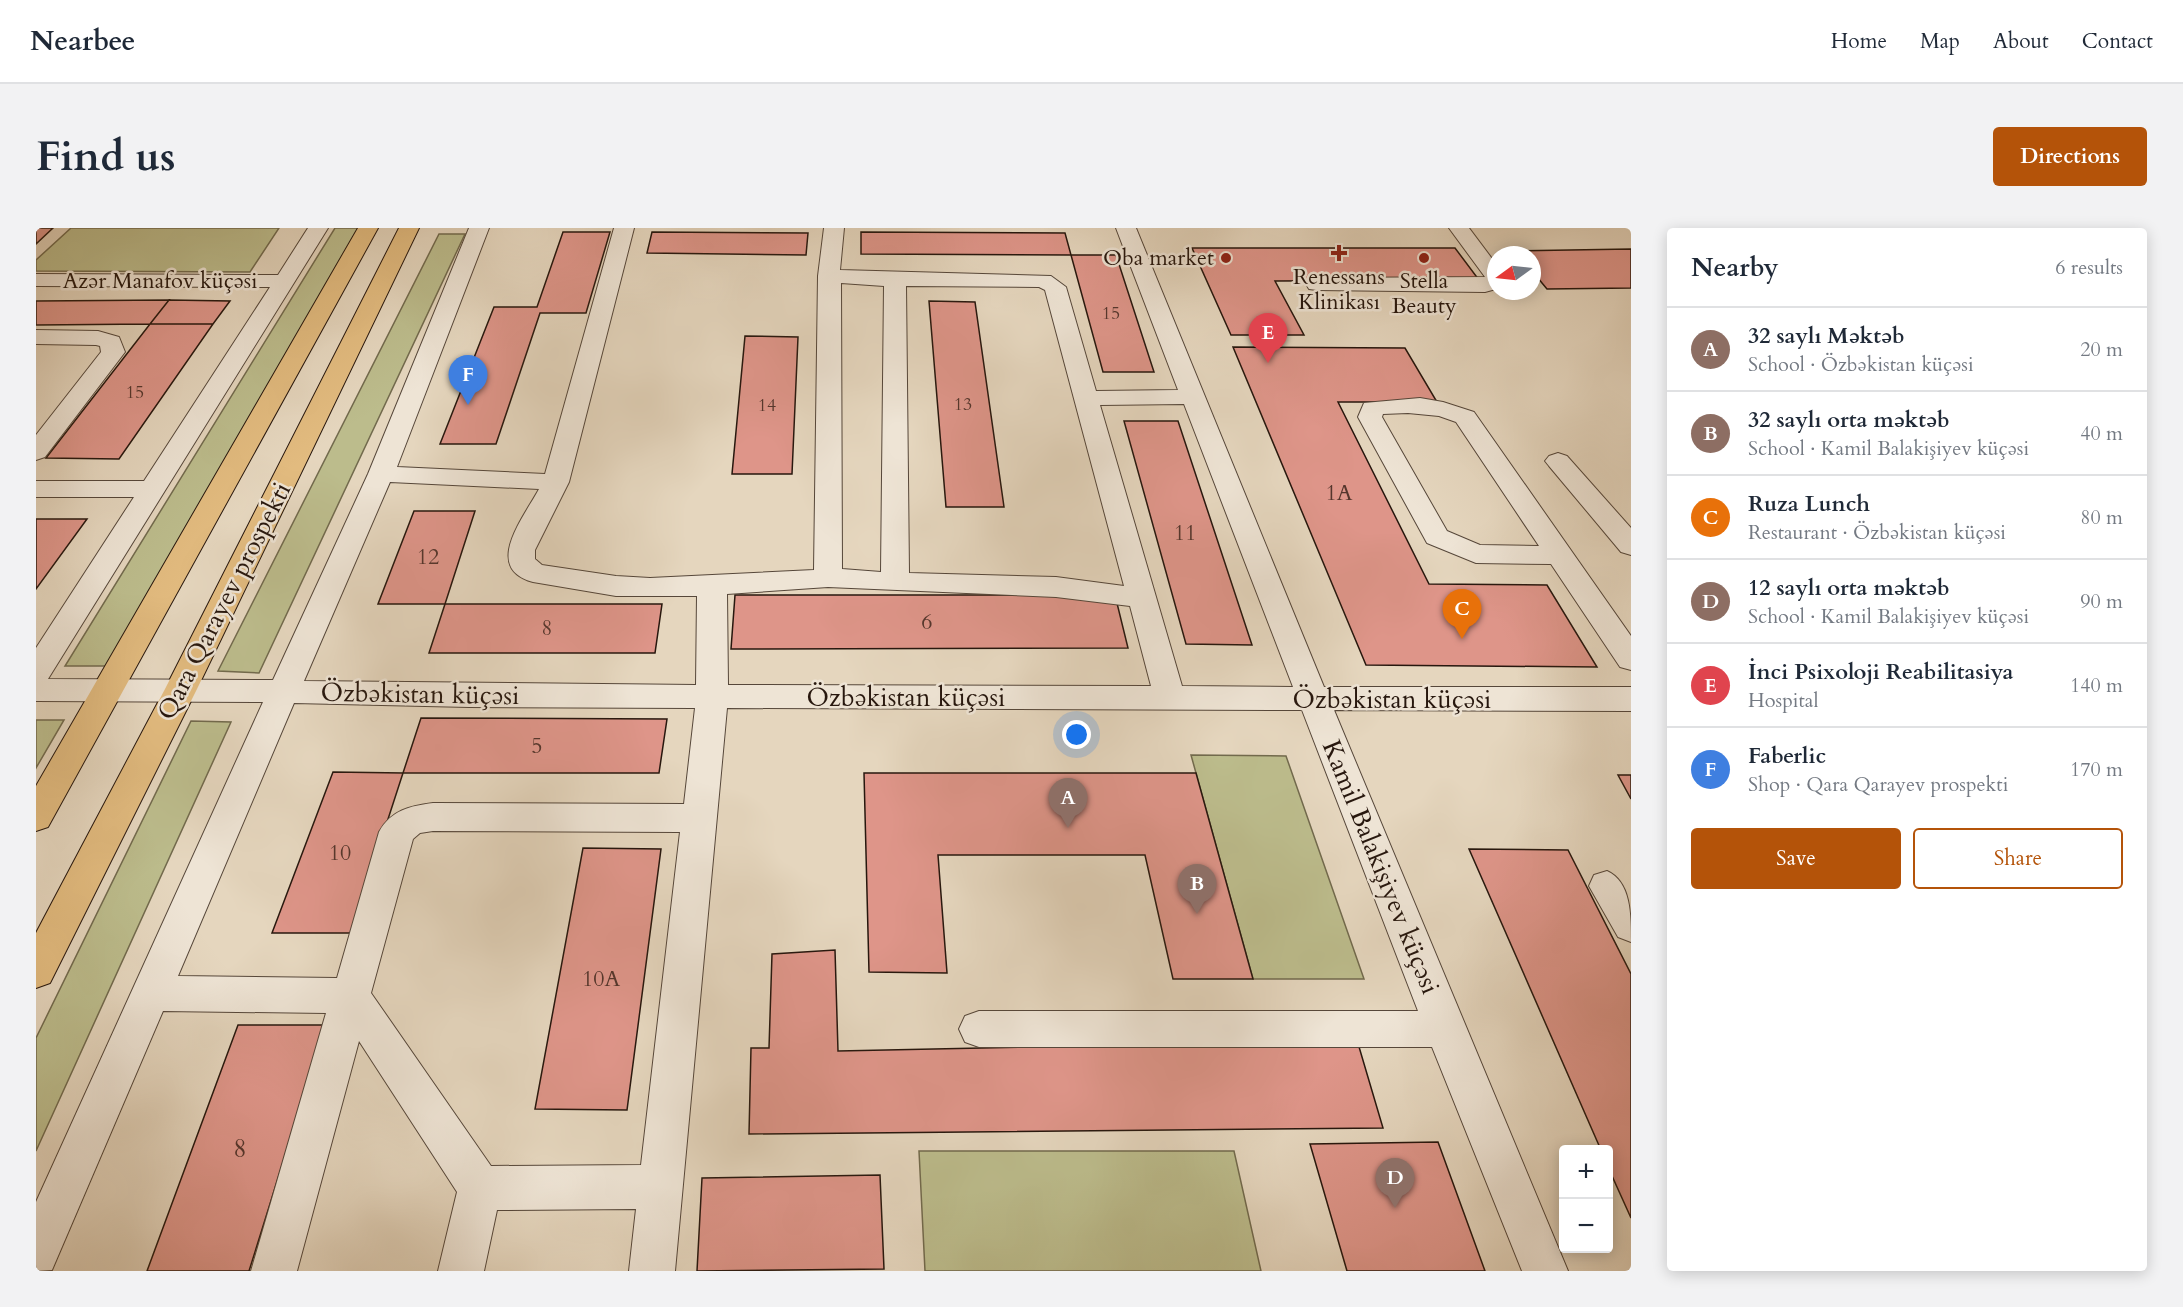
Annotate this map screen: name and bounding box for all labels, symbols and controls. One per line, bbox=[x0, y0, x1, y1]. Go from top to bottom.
text: Nearbee bbox=[30, 22, 135, 60]
text: Home bbox=[1831, 27, 1887, 56]
text: Map bbox=[1920, 27, 1960, 56]
text: About bbox=[1993, 27, 2049, 56]
text: Contact bbox=[2082, 27, 2153, 56]
button: Directions bbox=[1993, 127, 2147, 186]
text: Find us bbox=[36, 128, 176, 185]
place label: Oba market bbox=[1103, 243, 1214, 273]
marker: Renessans Klinikası bbox=[1330, 244, 1348, 262]
north arrow bbox=[1487, 246, 1541, 300]
text: Nearby bbox=[1691, 250, 1779, 285]
marker: Oba market bbox=[1219, 251, 1233, 265]
marker: Stella Beauty bbox=[1417, 251, 1431, 265]
text: 6 results bbox=[2055, 254, 2123, 281]
place label: Renessans Klinikası bbox=[1293, 262, 1385, 317]
street label: Azər Manafov küçəsi bbox=[63, 266, 257, 296]
place label: Stella Beauty bbox=[1391, 266, 1457, 321]
house number: 15 bbox=[1102, 301, 1120, 326]
pin: E bbox=[1248, 314, 1288, 363]
text: 32 saylı Məktəb bbox=[1748, 321, 1905, 351]
text: A bbox=[1703, 336, 1718, 363]
text: 20 m bbox=[2080, 336, 2123, 363]
text: School · Özbəkistan küçəsi bbox=[1748, 351, 1974, 378]
pin: F bbox=[448, 356, 488, 405]
house number: 15 bbox=[126, 380, 144, 405]
house number: 13 bbox=[954, 392, 972, 417]
house number: 14 bbox=[758, 393, 776, 418]
text: 32 saylı orta məktəb bbox=[1748, 405, 1950, 435]
text: B bbox=[1703, 420, 1718, 447]
text: 40 m bbox=[2080, 420, 2123, 447]
text: School · Kamil Balakişiyev küçəsi bbox=[1748, 435, 2029, 462]
street label: Qara Qarayev prospekti bbox=[149, 476, 299, 726]
house number: 1A bbox=[1326, 478, 1353, 508]
text: Ruza Lunch bbox=[1748, 489, 1870, 519]
text: C bbox=[1703, 504, 1718, 531]
text: 80 m bbox=[2080, 504, 2123, 531]
house number: 11 bbox=[1174, 518, 1196, 548]
text: Restaurant · Özbəkistan küçəsi bbox=[1748, 519, 2006, 546]
house number: 12 bbox=[417, 542, 439, 572]
text: 12 saylı orta məktəb bbox=[1748, 573, 1950, 603]
text: D bbox=[1702, 588, 1719, 615]
text: 90 m bbox=[2080, 588, 2123, 615]
pin: C bbox=[1442, 590, 1482, 639]
text: School · Kamil Balakişiyev küçəsi bbox=[1748, 603, 2029, 630]
house number: 6 bbox=[921, 607, 933, 637]
house number: 8 bbox=[541, 613, 553, 643]
text: İnci Psixoloji Reabilitasiya bbox=[1748, 657, 2013, 687]
text: E bbox=[1704, 672, 1717, 699]
text: 140 m bbox=[2070, 672, 2123, 699]
street label: Özbəkistan küçəsi bbox=[320, 675, 520, 713]
street label: Özbəkistan küçəsi bbox=[807, 680, 1005, 715]
street label: Özbəkistan küçəsi bbox=[1293, 682, 1491, 717]
text: Hospital bbox=[1748, 687, 1819, 714]
your location bbox=[1062, 720, 1091, 749]
house number: 5 bbox=[531, 731, 543, 761]
street label: Kamil Balakişiyev küçəsi bbox=[1314, 735, 1448, 999]
text: Faberlic bbox=[1748, 741, 1826, 771]
text: F bbox=[1705, 756, 1716, 783]
text: 170 m bbox=[2070, 756, 2123, 783]
text: Shop · Qara Qarayev prospekti bbox=[1748, 771, 2008, 798]
pin: A bbox=[1048, 778, 1088, 828]
button: Save bbox=[1691, 828, 1901, 889]
button: Share bbox=[1913, 828, 2123, 889]
house number: 10 bbox=[329, 838, 351, 868]
pin: B bbox=[1178, 864, 1216, 914]
house number: 10A bbox=[582, 964, 620, 994]
house number: 8 bbox=[233, 1130, 247, 1167]
map controls bbox=[1559, 1145, 1613, 1253]
button: + bbox=[1559, 1145, 1613, 1199]
pin: D bbox=[1376, 1158, 1414, 1208]
button: − bbox=[1559, 1199, 1613, 1253]

